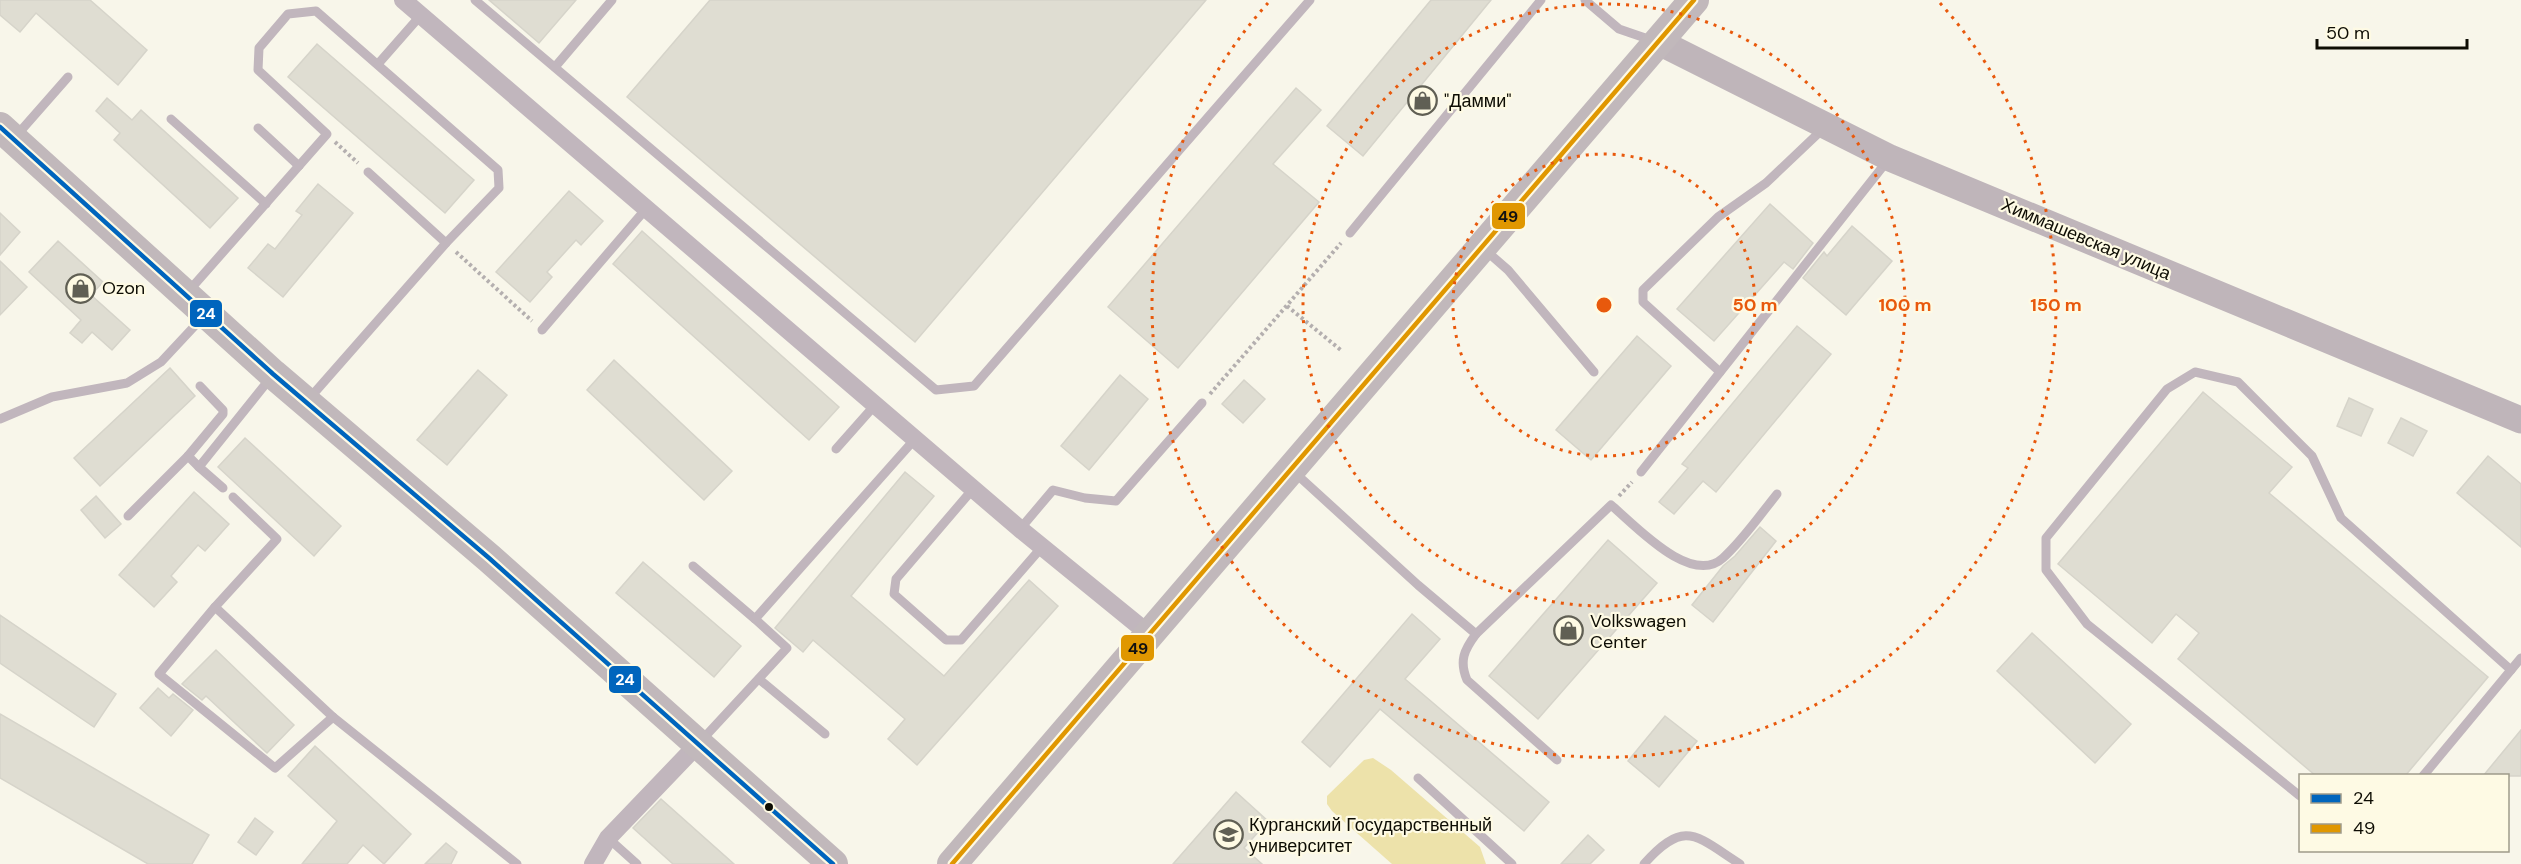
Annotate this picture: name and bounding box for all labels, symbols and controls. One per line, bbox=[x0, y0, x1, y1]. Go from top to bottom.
scale bar bbox=[2317, 12, 2467, 50]
text: 50 m bbox=[2326, 21, 2370, 45]
shop icon: "Дамми" bbox=[1407, 85, 1439, 117]
place label: "Дамми" bbox=[1444, 89, 1511, 113]
street label: Химмашевская улица bbox=[1998, 192, 2175, 286]
line badge: 49 bbox=[1491, 202, 1526, 230]
text: 49 bbox=[1498, 206, 1518, 227]
shop icon: Ozon bbox=[65, 272, 97, 304]
place label: Ozon bbox=[102, 276, 145, 300]
text: 50 m bbox=[1732, 293, 1778, 317]
text: 100 m bbox=[1878, 293, 1932, 317]
text: 150 m bbox=[2030, 293, 2082, 317]
centre of rings bbox=[1594, 295, 1614, 315]
line badge: 24 bbox=[189, 299, 223, 328]
text: 24 bbox=[196, 303, 216, 324]
place label: Volkswagen Center bbox=[1590, 609, 1686, 654]
shop icon: Volkswagen Center bbox=[1553, 615, 1585, 647]
line badge: 49 bbox=[1120, 634, 1155, 662]
text: 49 bbox=[1128, 638, 1148, 659]
line badge: 24 bbox=[608, 665, 642, 694]
text: 24 bbox=[615, 669, 635, 690]
legend bbox=[2299, 774, 2509, 852]
text: 24 bbox=[2353, 786, 2374, 810]
unlabelled marker bbox=[763, 801, 775, 813]
place label: Курганский Государственный университет bbox=[1249, 813, 1492, 858]
text: 49 bbox=[2353, 816, 2375, 840]
school or university icon: Курганский Государственный университет bbox=[1212, 819, 1244, 851]

